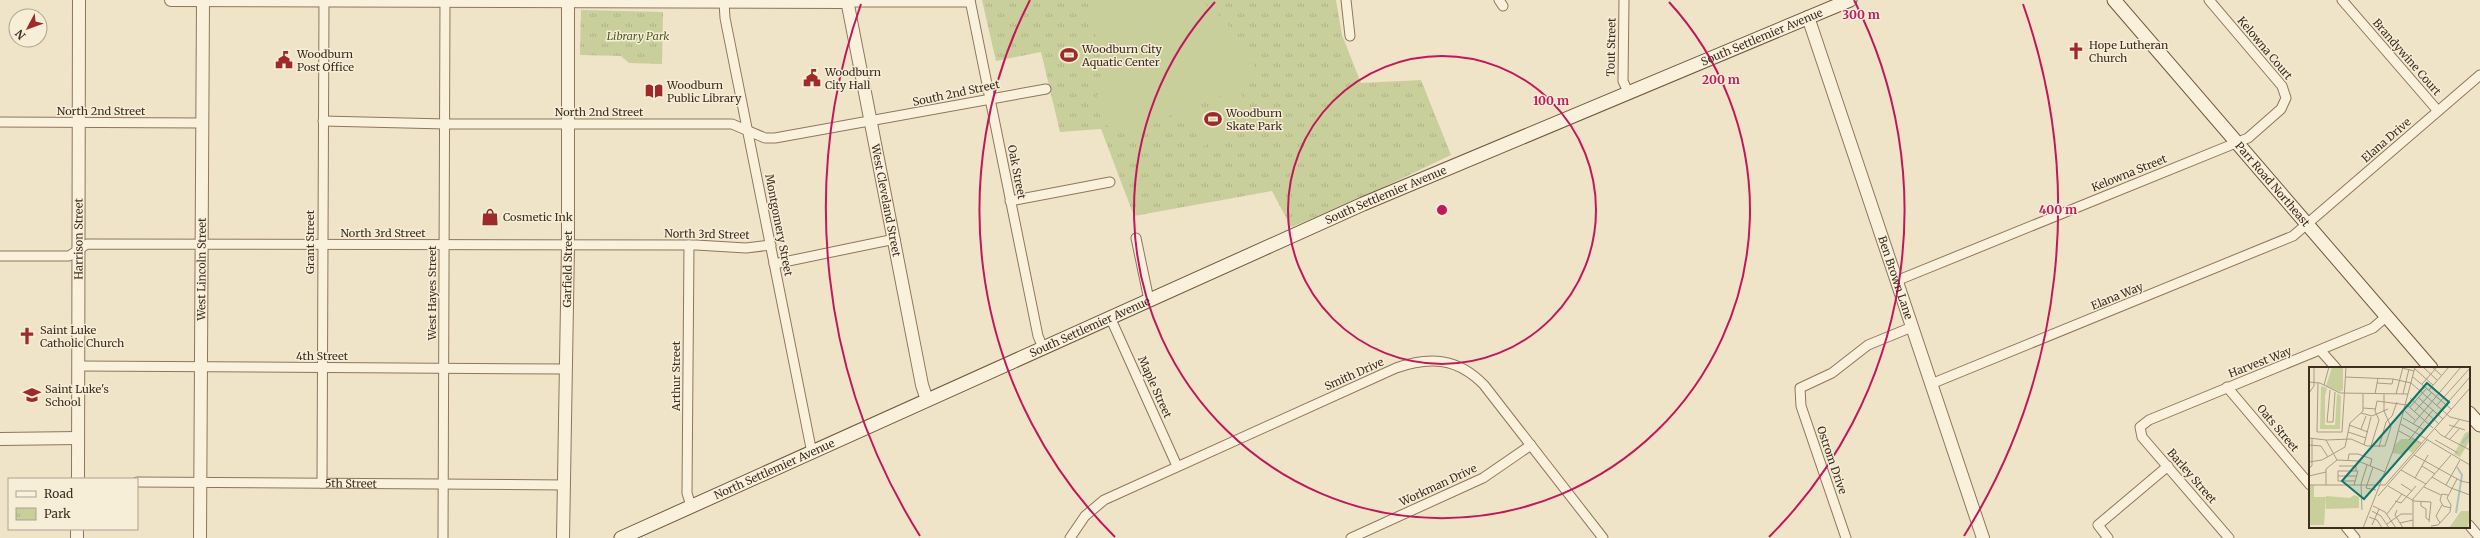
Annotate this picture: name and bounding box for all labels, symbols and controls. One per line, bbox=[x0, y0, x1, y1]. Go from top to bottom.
street label: South Settlemier Avenue bbox=[1699, 5, 1825, 69]
text: 300 m bbox=[1842, 7, 1880, 22]
north arrow bbox=[8, 8, 48, 48]
street label: Kelowna Court bbox=[2235, 14, 2296, 83]
street label: Brandywine Court bbox=[2370, 16, 2445, 99]
street label: Tout Street bbox=[1603, 17, 1619, 77]
text: N bbox=[12, 26, 29, 42]
park label: Library Park bbox=[607, 29, 669, 43]
place label: Hope Lutheran Church bbox=[2089, 38, 2169, 65]
church icon: Hope Lutheran Church bbox=[2066, 41, 2086, 61]
place label: Woodburn City Aquatic Center bbox=[1081, 42, 1163, 69]
sports icon: Woodburn City Aquatic Center bbox=[1059, 45, 1079, 65]
place label: Woodburn Post Office bbox=[296, 47, 354, 74]
public building icon: Woodburn Post Office bbox=[274, 50, 294, 70]
place label: Woodburn City Hall bbox=[824, 65, 882, 92]
public building icon: Woodburn City Hall bbox=[802, 68, 822, 88]
text: 200 m bbox=[1702, 72, 1740, 87]
street label: South 2nd Street bbox=[911, 77, 1001, 109]
place label: Woodburn Public Library bbox=[666, 78, 742, 105]
library icon: Woodburn Public Library bbox=[644, 81, 664, 101]
text: 100 m bbox=[1533, 93, 1569, 108]
street label: North 2nd Street bbox=[57, 104, 146, 118]
street label: North 2nd Street bbox=[555, 105, 644, 119]
place label: Woodburn Skate Park bbox=[1225, 106, 1283, 133]
sports icon: Woodburn Skate Park bbox=[1203, 109, 1223, 129]
street label: Elana Drive bbox=[2358, 115, 2414, 165]
street label: Parr Road Northeast bbox=[2232, 139, 2313, 230]
street label: West Cleveland Street bbox=[868, 142, 904, 258]
street label: Oak Street bbox=[1005, 144, 1029, 201]
street label: Kelowna Street bbox=[2089, 151, 2169, 194]
street label: South Settlemier Avenue bbox=[1323, 163, 1449, 227]
street label: Montgomery Street bbox=[762, 173, 796, 278]
street label: Harrison Street bbox=[71, 198, 86, 280]
text: 400 m bbox=[2039, 202, 2077, 217]
centre of rings bbox=[1435, 203, 1449, 217]
shop icon: Cosmetic Ink bbox=[480, 207, 500, 227]
street label: Grant Street bbox=[303, 209, 317, 274]
place label: Cosmetic Ink bbox=[503, 210, 573, 224]
street label: West Lincoln Street bbox=[194, 217, 209, 321]
street label: North 3rd Street bbox=[340, 226, 426, 240]
street label: North 3rd Street bbox=[664, 226, 750, 242]
street label: Garfield Street bbox=[560, 230, 575, 307]
street label: Ben Brown Lane bbox=[1875, 234, 1916, 321]
street label: West Hayes Street bbox=[425, 245, 439, 341]
street label: Elana Way bbox=[2089, 279, 2146, 313]
street label: South Settlemier Avenue bbox=[1027, 294, 1152, 360]
place label: Saint Luke Catholic Church bbox=[40, 323, 125, 350]
church icon: Saint Luke Catholic Church bbox=[17, 326, 37, 346]
street label: Arthur Street bbox=[669, 340, 683, 412]
street label: Harvest Way bbox=[2226, 343, 2294, 380]
street label: 4th Street bbox=[296, 349, 349, 363]
street label: Maple Street bbox=[1135, 354, 1175, 421]
street label: Smith Drive bbox=[1322, 355, 1386, 393]
inset map bbox=[2309, 367, 2470, 528]
place label: Saint Luke's School bbox=[45, 382, 109, 409]
school or university icon: Saint Luke's School bbox=[22, 385, 42, 405]
street label: Oats Street bbox=[2254, 401, 2302, 455]
street label: Ostrom Drive bbox=[1814, 424, 1850, 496]
street label: North Settlemier Avenue bbox=[712, 436, 837, 502]
street label: Barley Street bbox=[2164, 446, 2220, 507]
street label: Workman Drive bbox=[1396, 461, 1479, 509]
street label: 5th Street bbox=[325, 476, 378, 491]
legend bbox=[8, 478, 138, 530]
text: Road bbox=[44, 486, 73, 501]
text: Park bbox=[44, 506, 71, 521]

